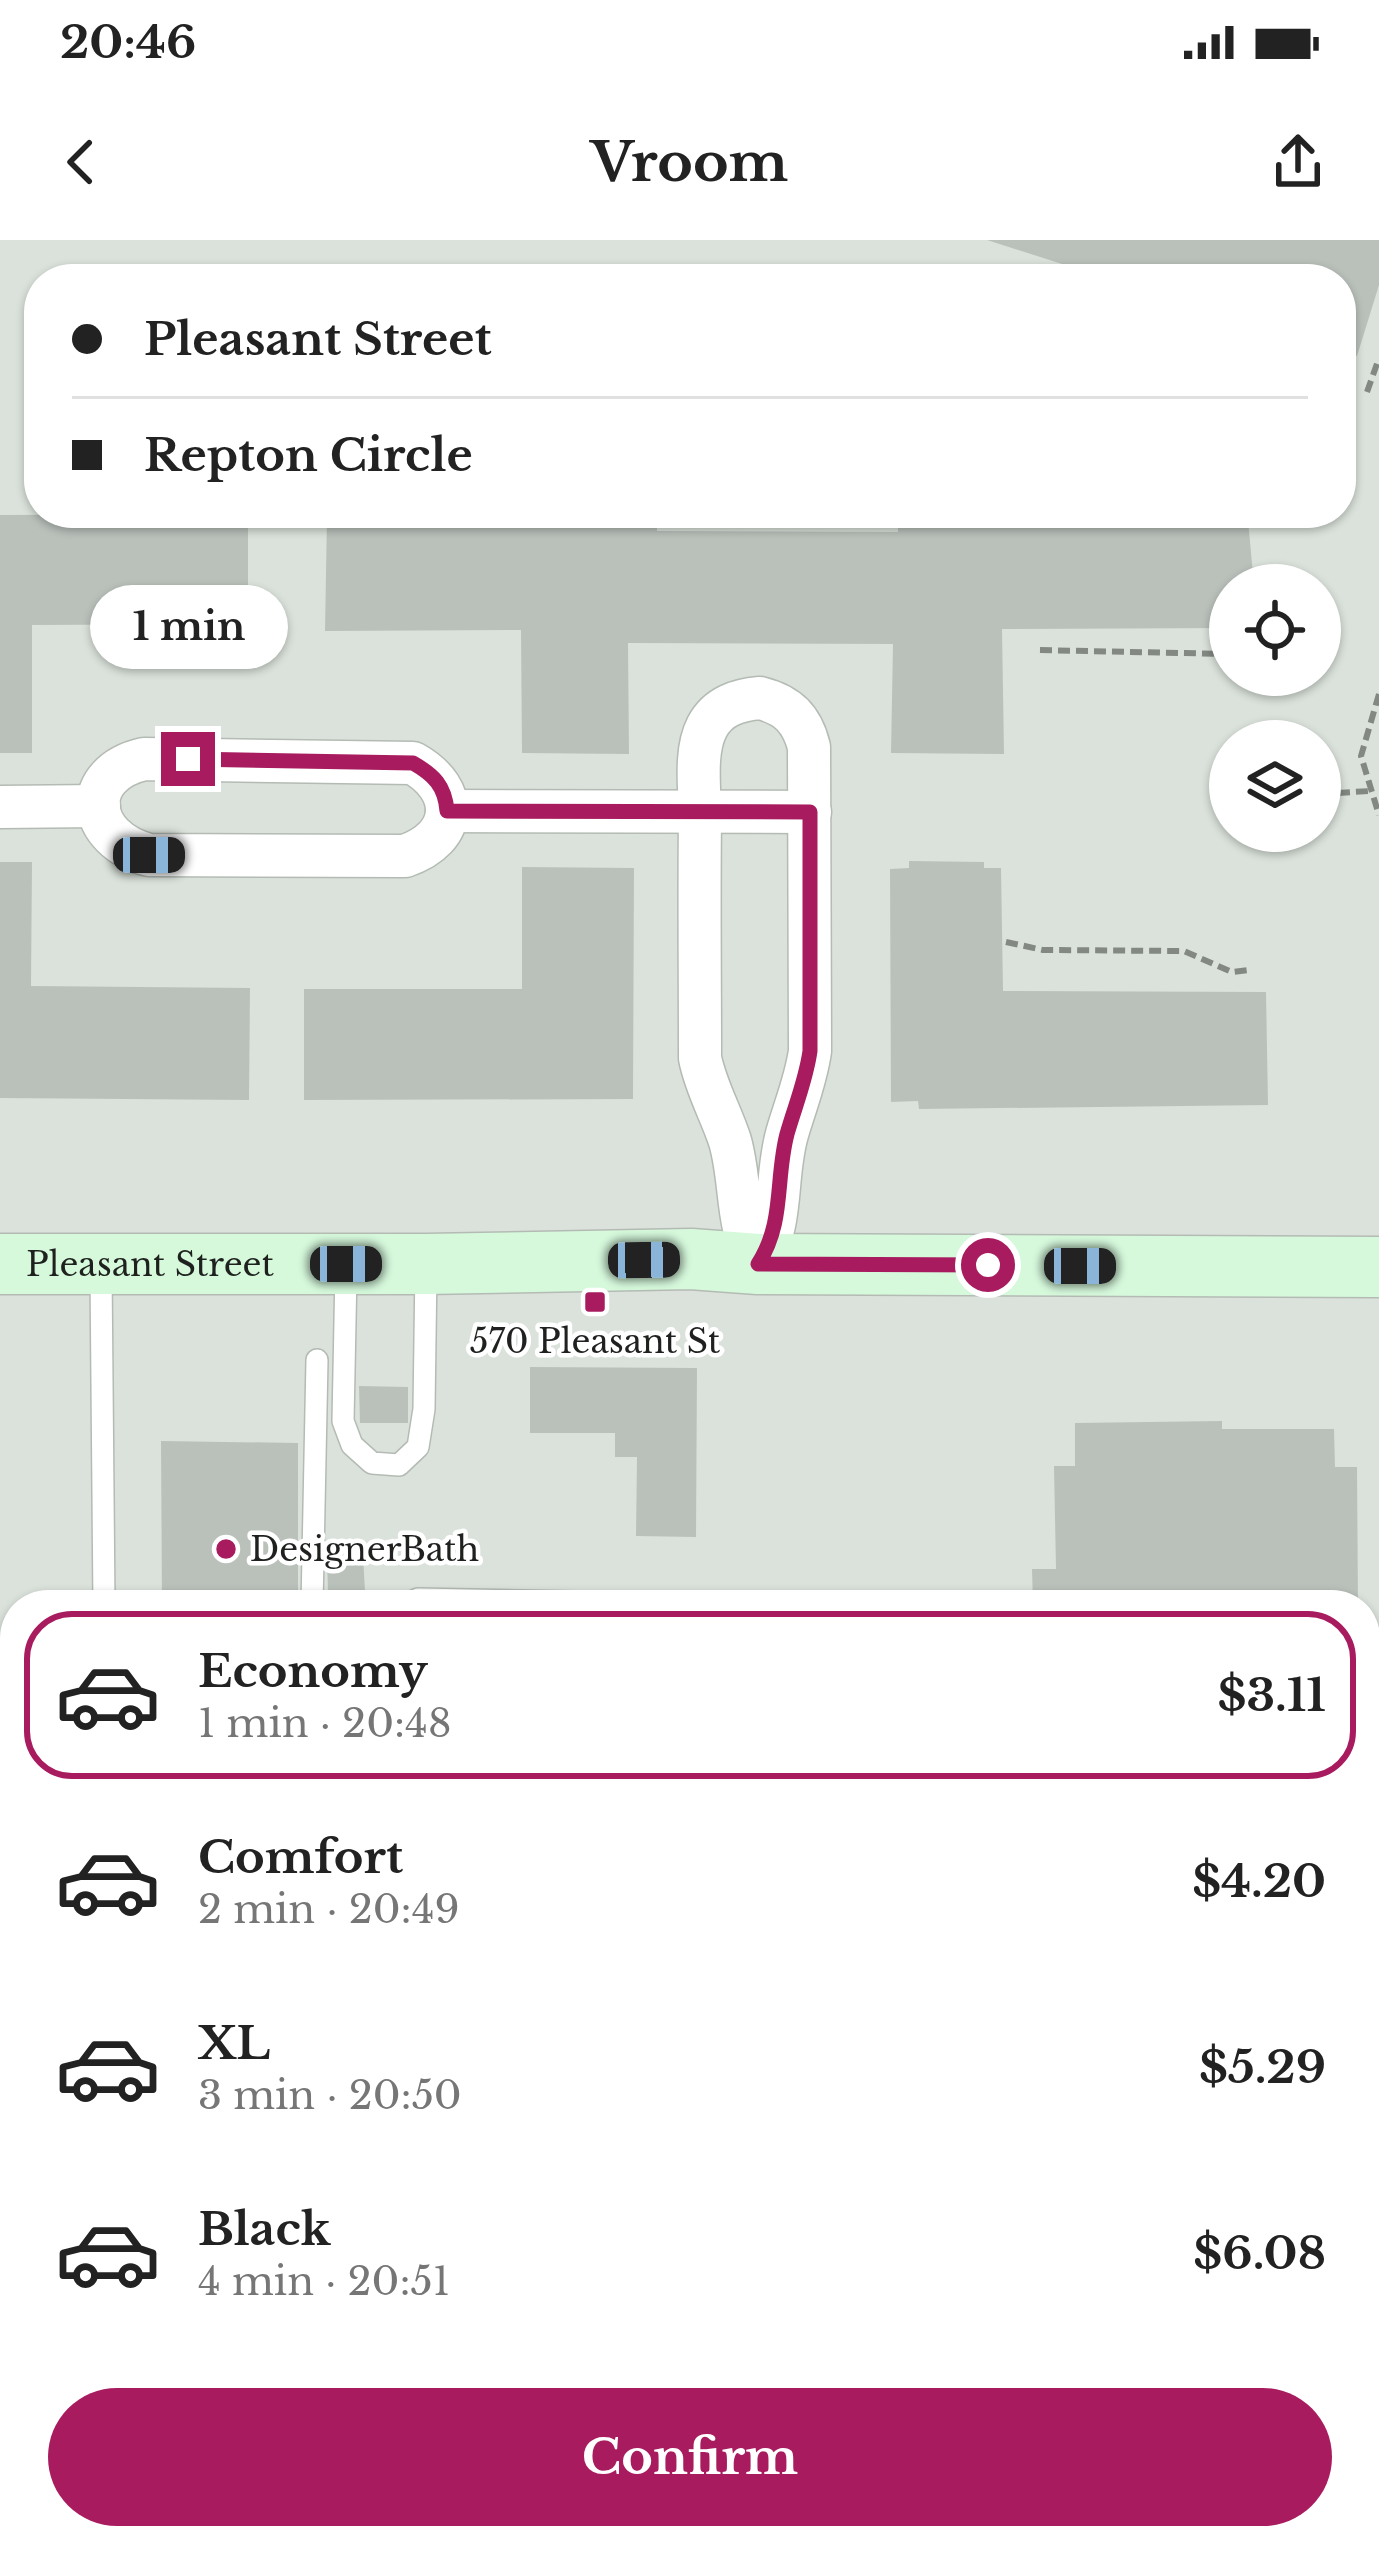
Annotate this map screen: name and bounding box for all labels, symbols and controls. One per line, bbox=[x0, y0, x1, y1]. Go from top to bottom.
text: 20:46 bbox=[60, 14, 196, 70]
icon: back bbox=[48, 129, 114, 195]
text: Vroom bbox=[591, 129, 788, 196]
icon: share bbox=[1265, 129, 1331, 195]
text: Pleasant Street bbox=[144, 311, 492, 367]
text: Repton Circle bbox=[144, 427, 473, 483]
map controls bbox=[1209, 564, 1341, 852]
button: locate bbox=[1209, 564, 1341, 696]
callout: 1 min bbox=[89, 585, 287, 669]
text: 1 min bbox=[133, 602, 245, 651]
button: layers bbox=[1209, 720, 1341, 852]
route end bbox=[161, 732, 215, 786]
car bbox=[113, 837, 185, 873]
route start bbox=[961, 1238, 1015, 1292]
car bbox=[608, 1241, 680, 1279]
street label: Pleasant Street bbox=[26, 1244, 274, 1285]
car bbox=[310, 1246, 382, 1282]
car bbox=[1044, 1248, 1116, 1284]
marker: 570 Pleasant St bbox=[582, 1289, 608, 1315]
place label: 570 Pleasant St bbox=[470, 1321, 721, 1362]
place label: DesignerBath bbox=[250, 1529, 479, 1570]
marker: DesignerBath bbox=[213, 1536, 239, 1562]
icon: car bbox=[54, 1641, 162, 1749]
text: Economy bbox=[198, 1643, 428, 1699]
text: $3.11 bbox=[1217, 1667, 1326, 1723]
text: 1 min · 20:48 bbox=[198, 1699, 452, 1748]
icon: car bbox=[54, 1827, 162, 1935]
text: Comfort bbox=[198, 1829, 403, 1885]
text: $4.20 bbox=[1192, 1853, 1326, 1909]
text: 2 min · 20:49 bbox=[198, 1885, 460, 1934]
icon: car bbox=[54, 2013, 162, 2121]
text: XL bbox=[198, 2015, 270, 2071]
text: $5.29 bbox=[1199, 2039, 1326, 2095]
text: 3 min · 20:50 bbox=[198, 2071, 462, 2120]
icon: car bbox=[54, 2199, 162, 2307]
text: Black bbox=[198, 2201, 331, 2257]
text: $6.08 bbox=[1193, 2225, 1326, 2281]
text: 4 min · 20:51 bbox=[198, 2257, 450, 2306]
button: Confirm bbox=[48, 2388, 1332, 2526]

